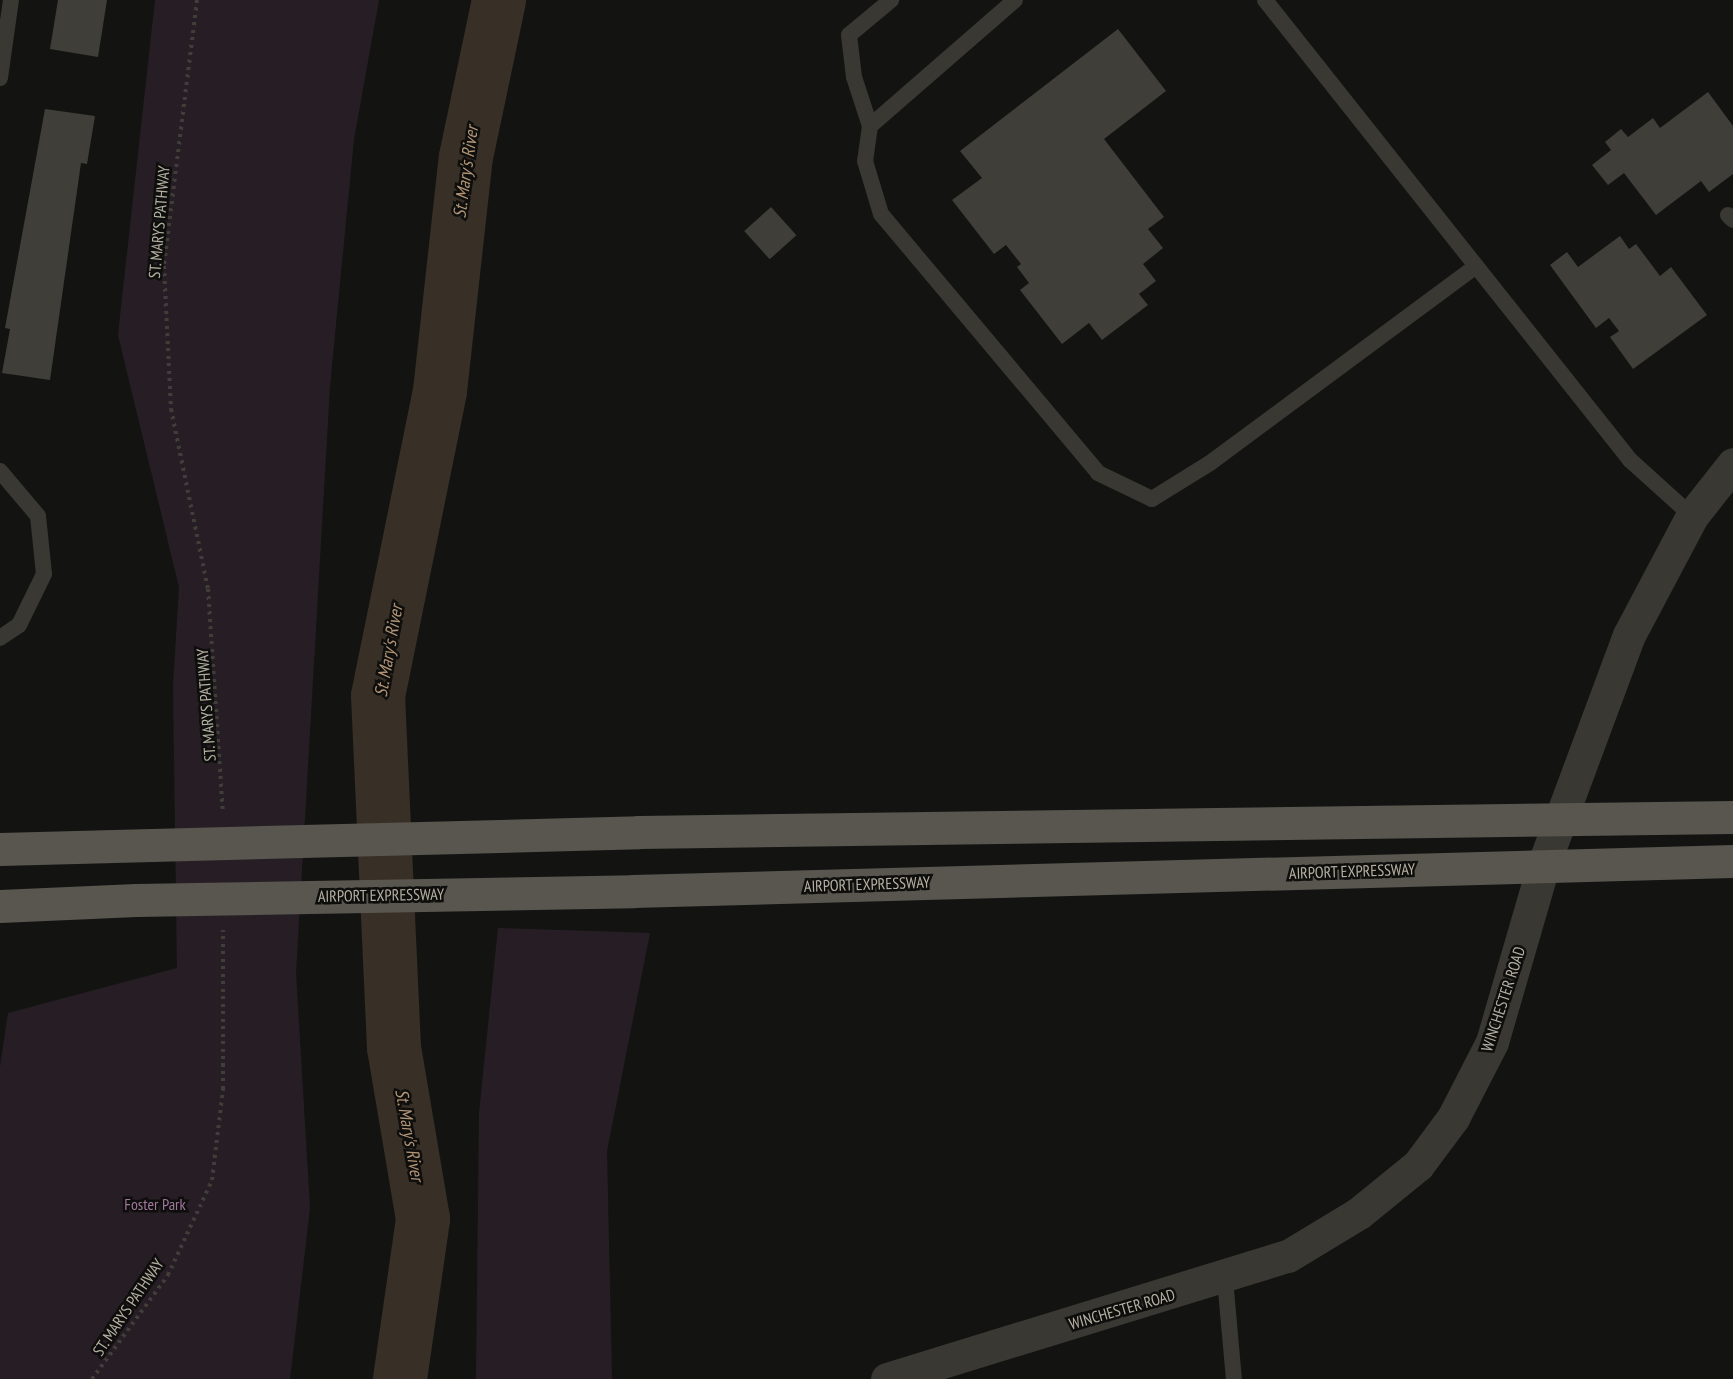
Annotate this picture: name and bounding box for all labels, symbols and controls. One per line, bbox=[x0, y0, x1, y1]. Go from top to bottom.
water label: St. Mary's River bbox=[449, 124, 483, 220]
street label: ST. MARYS PATHWAY bbox=[144, 164, 174, 280]
water label: St. Mary's River bbox=[370, 603, 408, 699]
street label: ST. MARYS PATHWAY bbox=[192, 647, 220, 763]
street label: AIRPORT EXPRESSWAY bbox=[1288, 859, 1416, 883]
street label: AIRPORT EXPRESSWAY bbox=[803, 872, 931, 896]
street label: AIRPORT EXPRESSWAY bbox=[317, 884, 445, 906]
street label: WINCHESTER ROAD bbox=[1477, 944, 1529, 1054]
water label: St. Mary's River bbox=[390, 1087, 428, 1183]
park label: Foster Park bbox=[124, 1194, 186, 1214]
street label: ST. MARYS PATHWAY bbox=[88, 1254, 168, 1360]
street label: WINCHESTER ROAD bbox=[1067, 1285, 1177, 1333]

